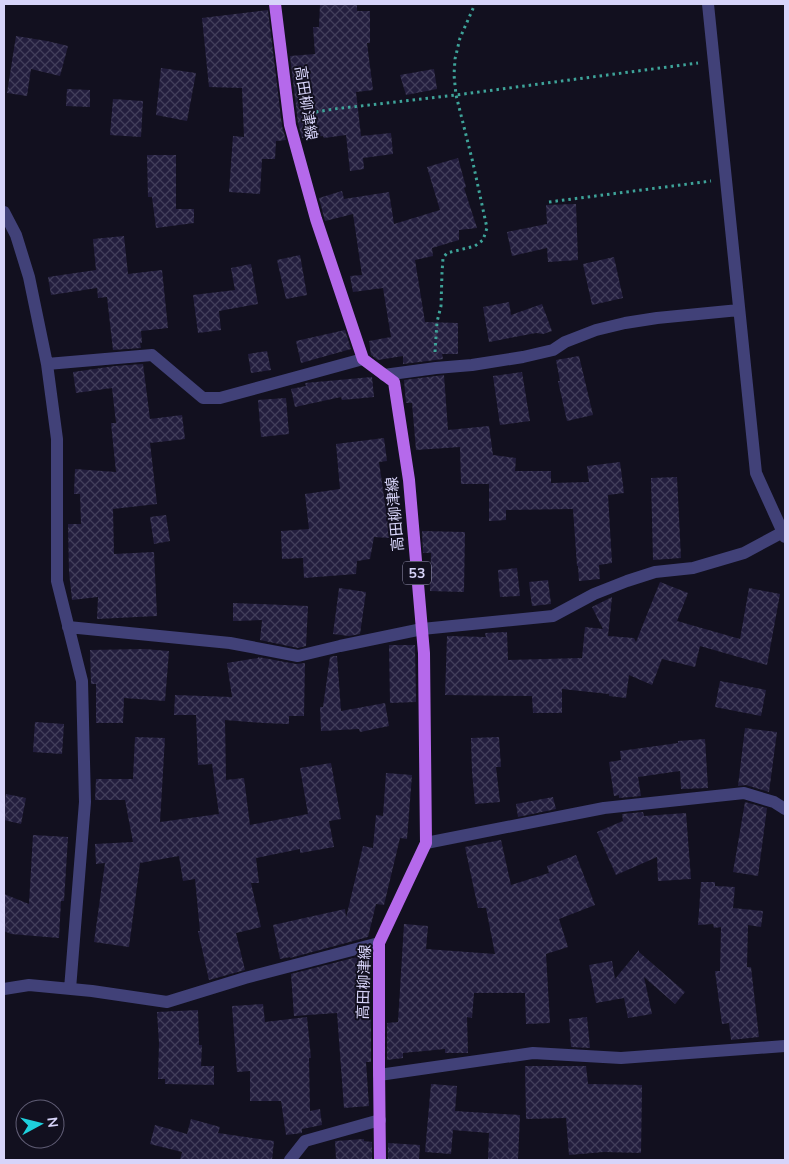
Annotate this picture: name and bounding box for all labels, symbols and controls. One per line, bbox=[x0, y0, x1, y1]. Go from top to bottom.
street label: 高田柳津線 bbox=[290, 64, 322, 142]
street label: 高田柳津線 bbox=[382, 476, 408, 552]
road number: 53 bbox=[403, 562, 431, 584]
street label: 高田柳津線 bbox=[353, 944, 375, 1020]
north arrow bbox=[15, 1099, 65, 1149]
text: N bbox=[42, 1116, 62, 1129]

